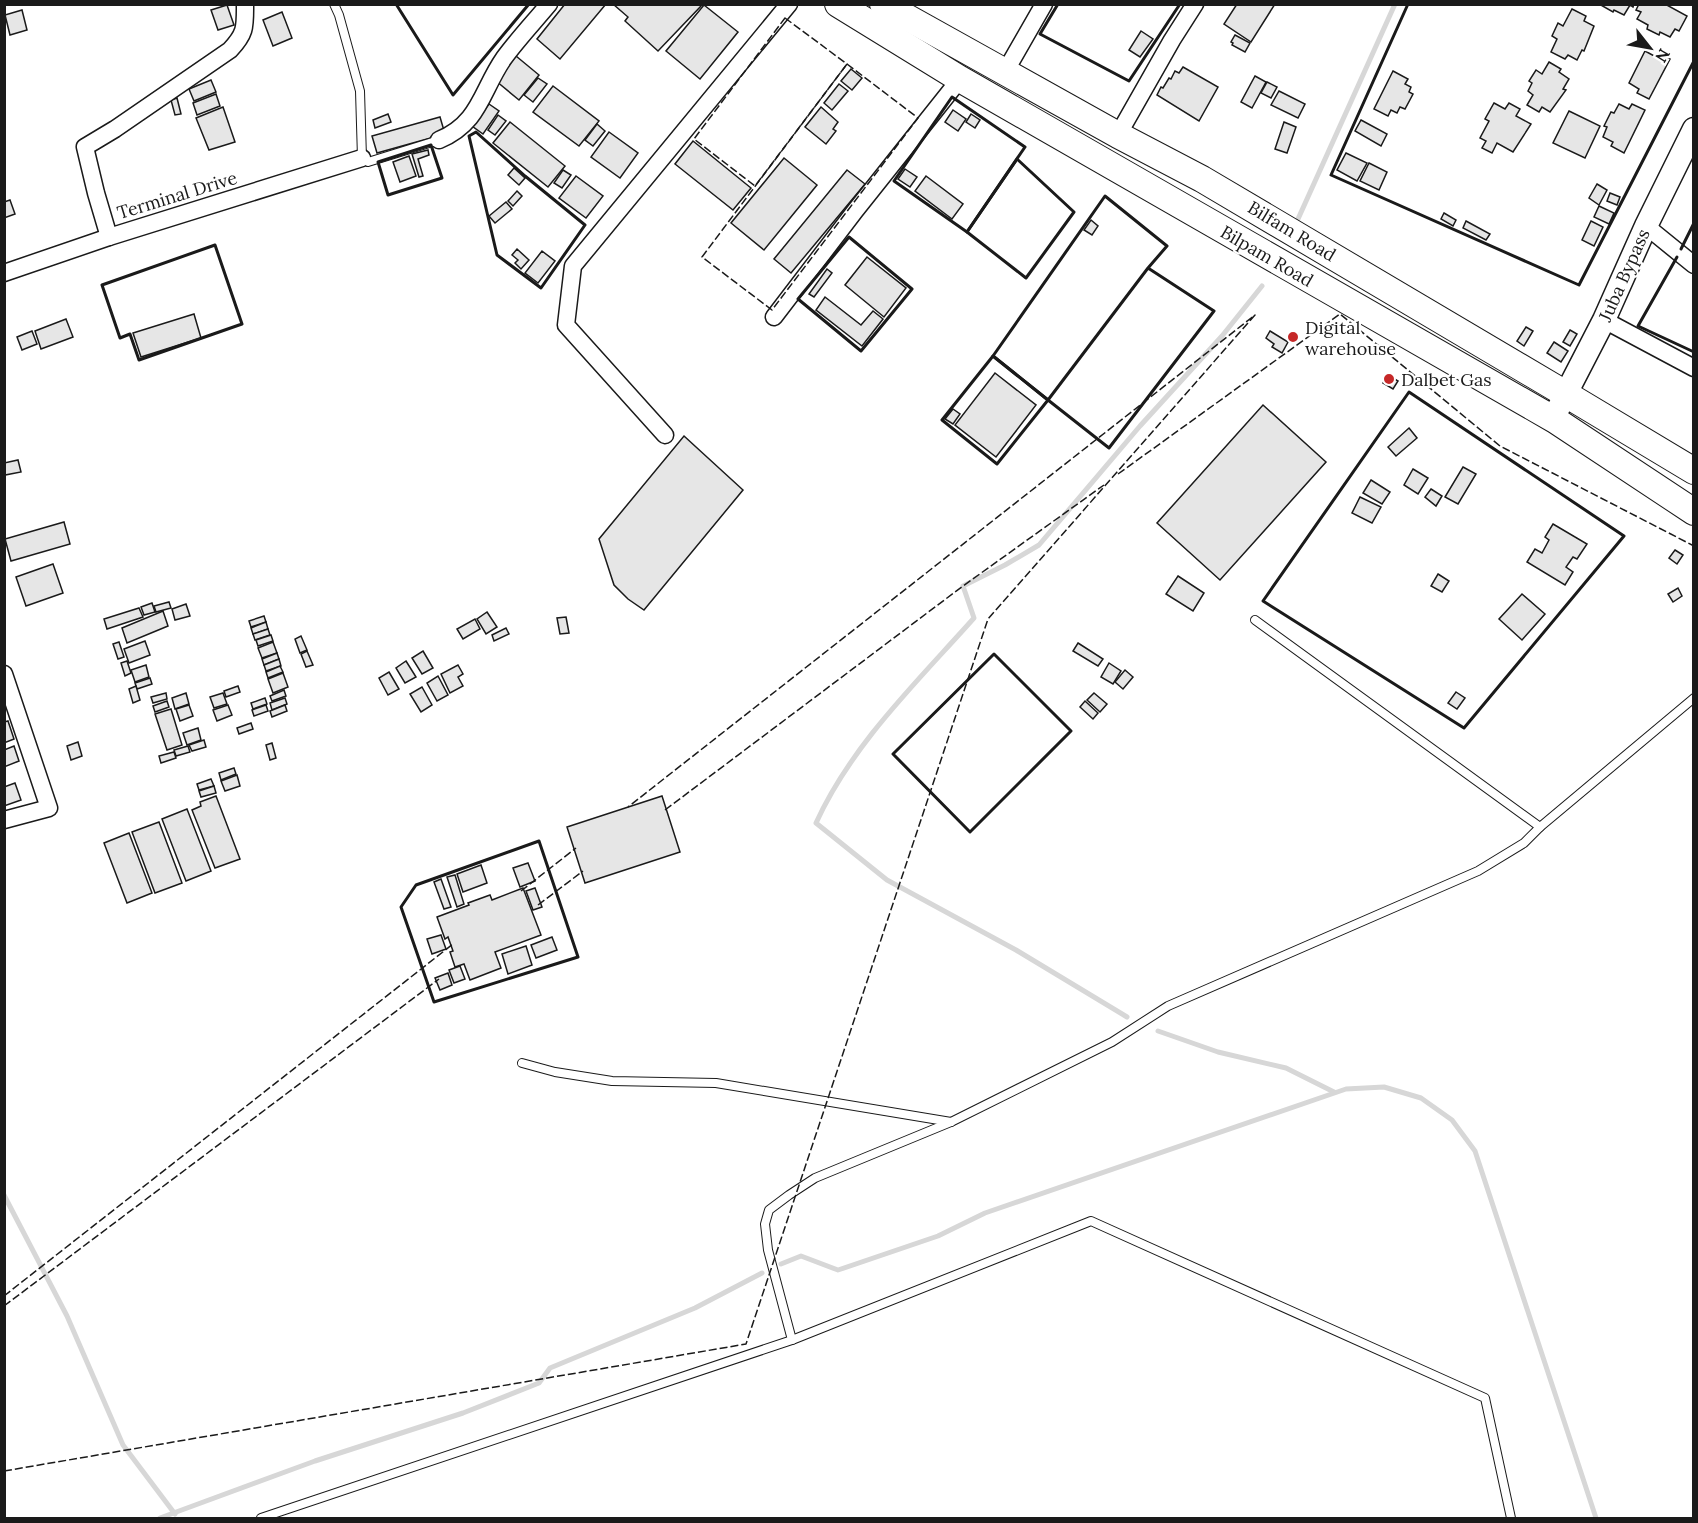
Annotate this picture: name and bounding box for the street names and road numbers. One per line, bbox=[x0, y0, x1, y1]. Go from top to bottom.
street label: Terminal Drive bbox=[114, 166, 240, 224]
street label: Bilfam Road bbox=[1244, 196, 1341, 266]
street label: Bilpam Road bbox=[1216, 220, 1318, 292]
street label: Juba Bypass bbox=[1593, 225, 1655, 326]

